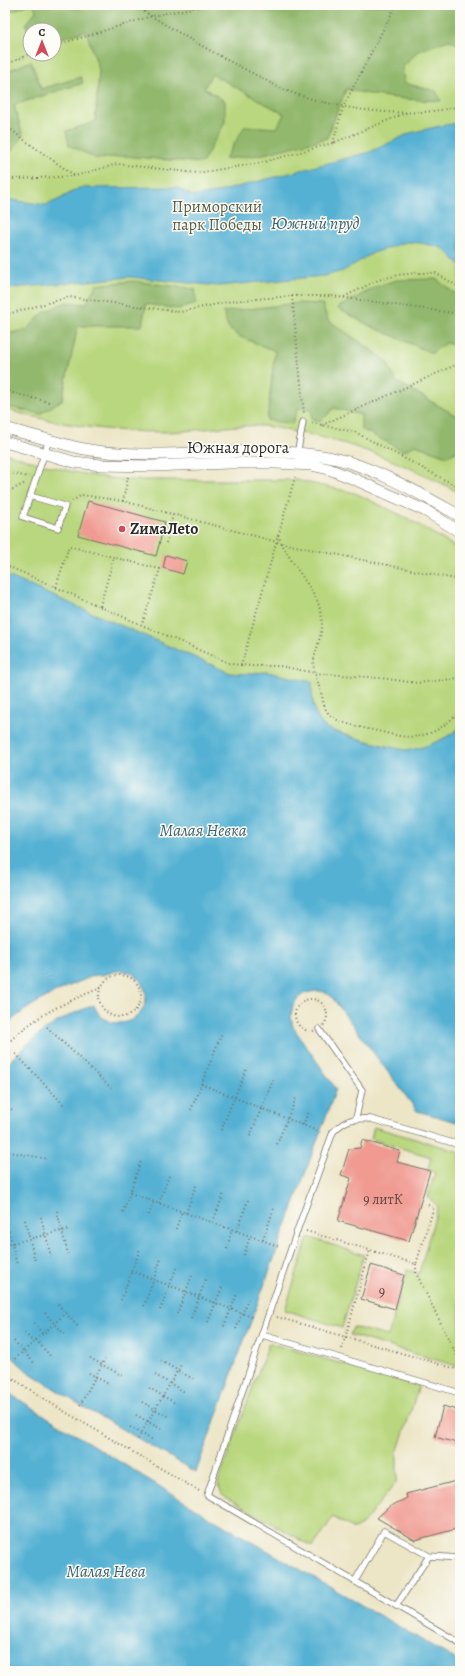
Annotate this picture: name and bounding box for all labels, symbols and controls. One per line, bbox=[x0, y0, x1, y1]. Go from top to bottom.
north arrow bbox=[22, 22, 62, 62]
text: С bbox=[39, 25, 46, 40]
park label: Приморский парк Победы bbox=[172, 196, 262, 236]
water label: Южный пруд bbox=[271, 212, 359, 235]
street label: Южная дорога bbox=[187, 437, 290, 459]
place label: ZимаЛеtо bbox=[130, 518, 198, 540]
marker: ZимаЛеtо bbox=[117, 524, 127, 534]
water label: Малая Невка bbox=[159, 819, 247, 842]
house number: 9 литК bbox=[363, 1190, 403, 1209]
house number: 9 bbox=[379, 1282, 385, 1301]
water label: Малая Нева bbox=[66, 1560, 146, 1583]

